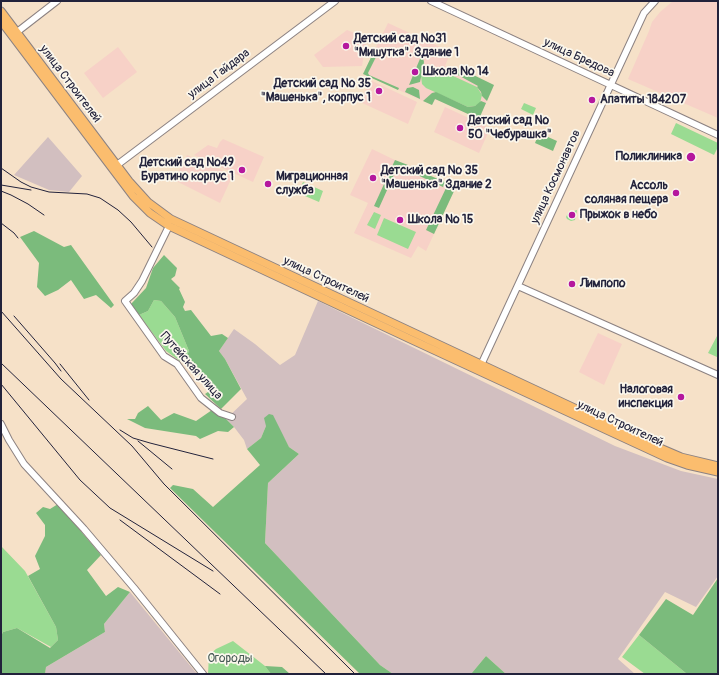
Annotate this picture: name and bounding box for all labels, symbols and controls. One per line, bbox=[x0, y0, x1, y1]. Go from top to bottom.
place label: Детский сад №31 "Мишутка". Здание 1 bbox=[354, 32, 459, 60]
street label: улица Бредова bbox=[541, 35, 617, 81]
marker: Детский сад №31 "Мишутка". Здание 1 bbox=[341, 41, 351, 51]
street label: улица Строителей bbox=[36, 42, 104, 126]
street label: улица Гайдара bbox=[185, 46, 253, 102]
place label: Школа № 14 bbox=[423, 65, 489, 79]
marker: Школа № 14 bbox=[410, 67, 420, 77]
place label: Детский сад № 35 "Машенька", корпус 1 bbox=[261, 77, 371, 105]
marker: Детский сад № 35 "Машенька", корпус 1 bbox=[374, 86, 384, 96]
place label: Апатиты 184207 bbox=[600, 93, 686, 107]
marker: Апатиты 184207 bbox=[587, 95, 597, 105]
place label: Детский сад № 50 "Чебурашка" bbox=[468, 114, 552, 142]
marker: Детский сад № 50 "Чебурашка" bbox=[455, 123, 465, 133]
street label: улица Космонавтов bbox=[528, 128, 584, 226]
place label: Поликлиника bbox=[616, 150, 682, 164]
marker: Поликлиника bbox=[685, 151, 697, 163]
place label: Детский сад №49 Буратино корпус 1 bbox=[140, 156, 234, 184]
place label: Детский сад № 35 "Машенька" Здание 2 bbox=[381, 164, 492, 192]
marker: Детский сад №49 Буратино корпус 1 bbox=[237, 165, 247, 175]
place label: Миграционная служба bbox=[276, 170, 348, 198]
marker: Детский сад № 35 "Машенька" Здание 2 bbox=[368, 173, 378, 183]
marker: Миграционная служба bbox=[263, 179, 273, 189]
place label: Ассоль соляная пещера bbox=[585, 179, 668, 207]
marker: Ассоль соляная пещера bbox=[671, 188, 681, 198]
place label: Прыжок в небо bbox=[580, 208, 657, 222]
marker: Прыжок в небо bbox=[567, 210, 577, 220]
place label: Школа № 15 bbox=[408, 213, 473, 227]
marker: Школа № 15 bbox=[395, 215, 405, 225]
street label: улица Строителей bbox=[281, 254, 371, 306]
place label: Лимпопо bbox=[580, 277, 626, 291]
marker: Лимпопо bbox=[567, 279, 577, 289]
street label: Путейская улица bbox=[157, 329, 225, 403]
place label: Налоговая инспекция bbox=[619, 383, 673, 411]
marker: Налоговая инспекция bbox=[676, 392, 686, 402]
street label: улица Строителей bbox=[575, 398, 665, 450]
park label: Огороды bbox=[207, 652, 253, 666]

